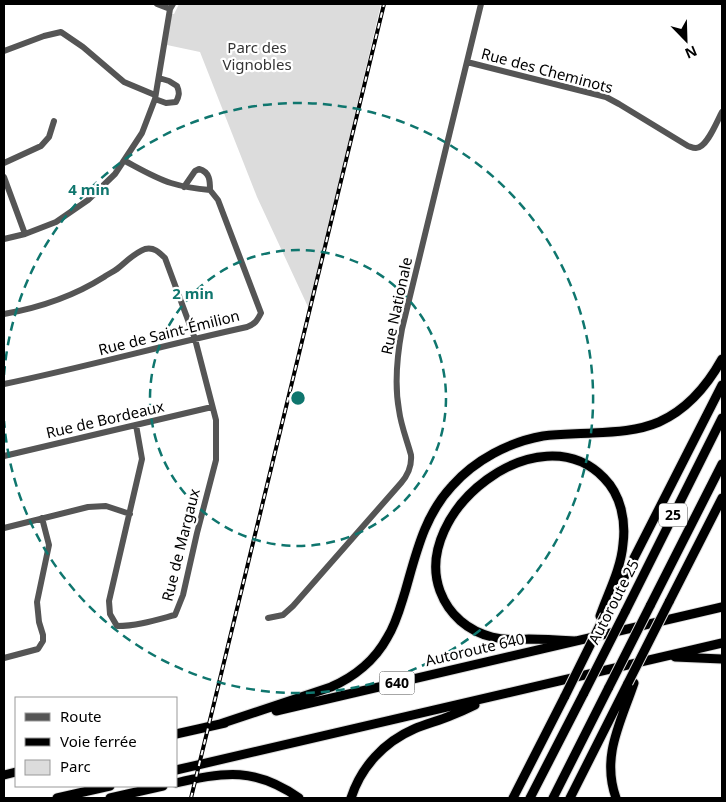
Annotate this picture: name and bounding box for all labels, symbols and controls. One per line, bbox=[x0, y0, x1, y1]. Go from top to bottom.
north arrow bbox=[661, 15, 711, 65]
park label: Parc des Vignobles bbox=[222, 37, 292, 74]
text: N bbox=[682, 41, 700, 63]
street label: Rue des Cheminots bbox=[479, 43, 615, 97]
text: 4 min bbox=[68, 179, 110, 199]
street label: Rue Nationale bbox=[376, 255, 416, 356]
text: 2 min bbox=[172, 283, 214, 303]
street label: Rue de Saint-Émilion bbox=[96, 305, 241, 359]
centre of rings bbox=[289, 389, 307, 407]
street label: Rue de Bordeaux bbox=[44, 396, 166, 442]
street label: Rue de Margaux bbox=[156, 486, 204, 603]
road number: 25 bbox=[659, 504, 687, 526]
street label: Autoroute 25 bbox=[583, 556, 643, 647]
street label: Autoroute 640 bbox=[423, 628, 526, 670]
road number: 640 bbox=[380, 671, 414, 694]
legend bbox=[15, 697, 178, 787]
text: Route bbox=[60, 706, 102, 726]
text: Voie ferrée bbox=[60, 731, 137, 751]
text: Parc bbox=[60, 756, 91, 776]

